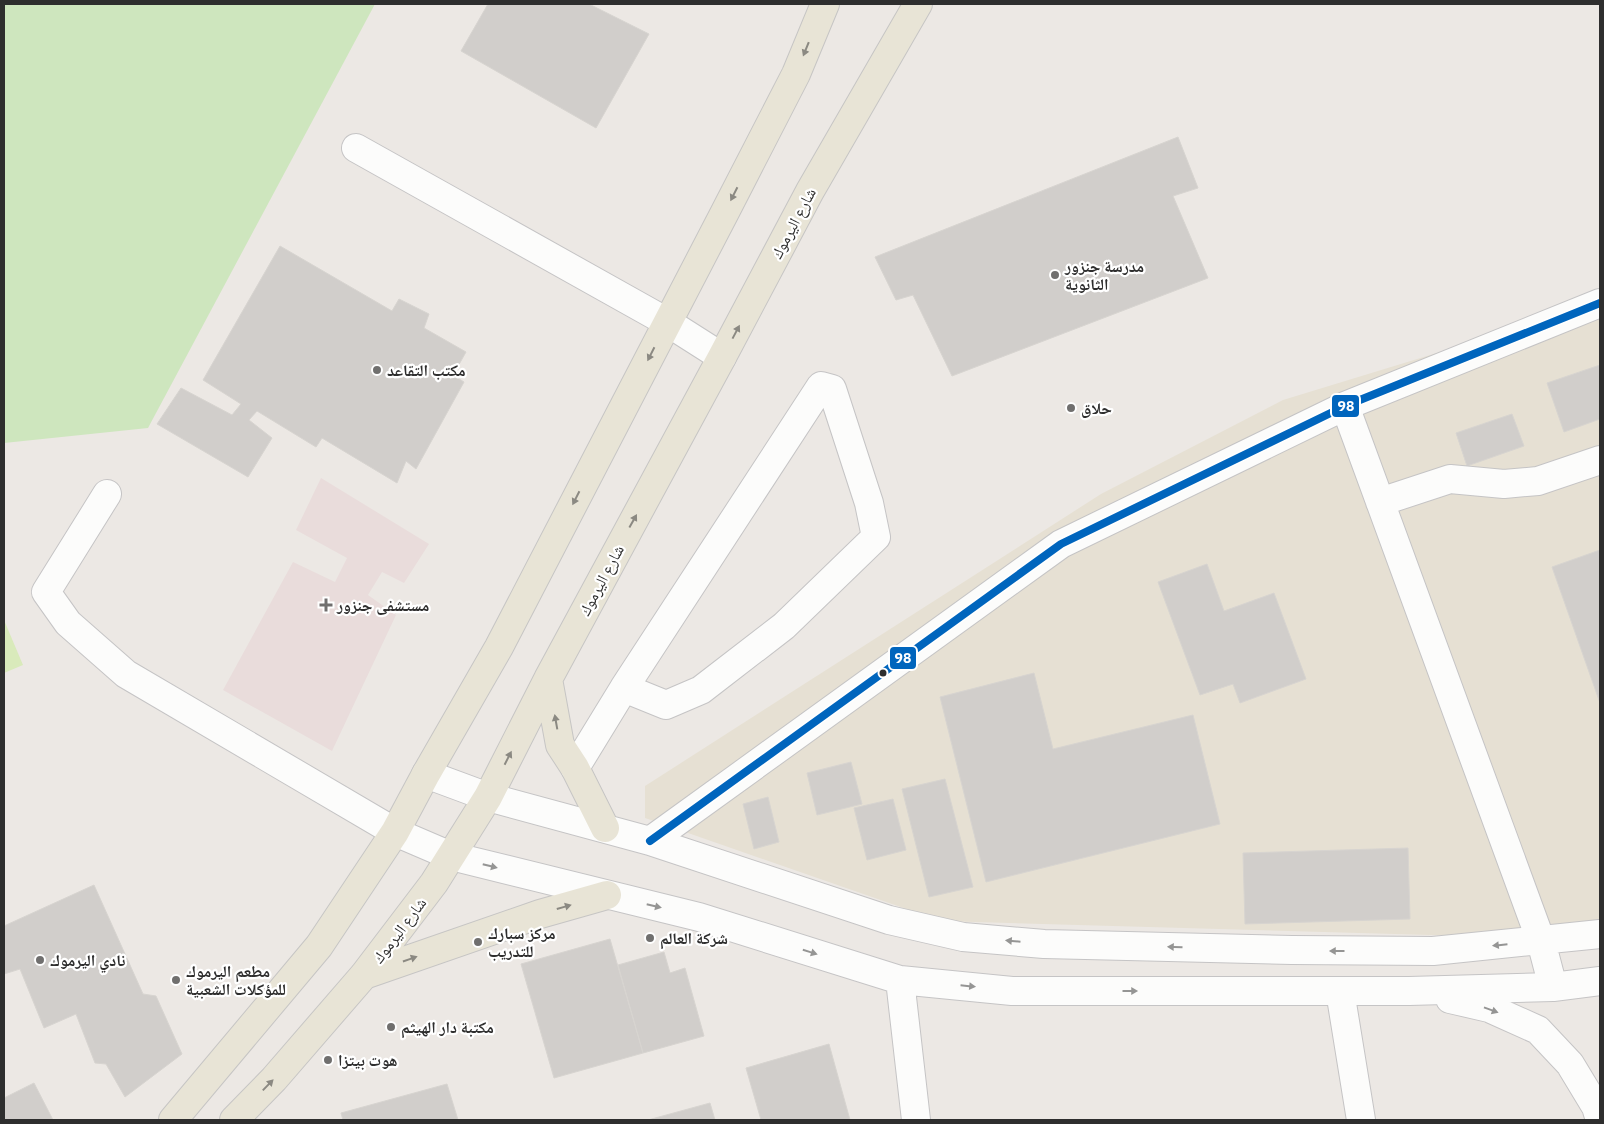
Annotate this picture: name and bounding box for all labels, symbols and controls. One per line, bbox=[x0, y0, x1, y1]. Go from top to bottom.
one-way arrow bbox=[802, 42, 810, 56]
street label: شارع اليرموك bbox=[766, 184, 821, 262]
one-way arrow bbox=[730, 187, 738, 202]
place label: مدرسة جنزور الثانوية bbox=[1064, 256, 1144, 294]
marker: مدرسة جنزور الثانوية bbox=[1049, 269, 1061, 281]
one-way arrow bbox=[732, 325, 740, 339]
one-way arrow bbox=[647, 347, 655, 361]
place label: مكتب التقاعد bbox=[387, 360, 466, 380]
marker: مكتب التقاعد bbox=[371, 364, 383, 376]
line badge: 98 bbox=[1331, 394, 1360, 418]
text: 98 bbox=[1338, 397, 1354, 415]
place label: حلاق bbox=[1081, 398, 1112, 418]
marker: حلاق bbox=[1065, 402, 1077, 414]
one-way arrow bbox=[572, 491, 580, 506]
one-way arrow bbox=[629, 514, 637, 528]
street label: شارع اليرموك bbox=[574, 541, 629, 619]
place label: مستشفى جنزور bbox=[336, 595, 429, 615]
marker: مستشفى جنزور bbox=[319, 598, 333, 612]
line badge: 98 bbox=[889, 646, 917, 670]
text: 98 bbox=[895, 649, 911, 667]
unlabelled marker bbox=[878, 668, 888, 678]
one-way arrow bbox=[551, 713, 559, 729]
one-way arrow bbox=[504, 750, 512, 765]
one-way arrow bbox=[483, 862, 498, 870]
street label: شارع اليرموك bbox=[368, 893, 431, 968]
one-way arrow bbox=[647, 902, 662, 910]
one-way arrow bbox=[557, 903, 572, 911]
place label: مركز سبارك للتدريب bbox=[488, 923, 555, 961]
place label: شركة العالم bbox=[660, 928, 728, 950]
marker: شركة العالم bbox=[644, 932, 656, 944]
marker: مركز سبارك للتدريب bbox=[472, 936, 484, 948]
one-way arrow bbox=[1004, 937, 1020, 945]
one-way arrow bbox=[1491, 941, 1507, 949]
one-way arrow bbox=[1167, 943, 1183, 951]
one-way arrow bbox=[1329, 947, 1345, 955]
one-way arrow bbox=[803, 948, 818, 956]
place label: نادي اليرموك bbox=[50, 950, 125, 973]
marker: نادي اليرموك bbox=[34, 954, 46, 966]
one-way arrow bbox=[403, 955, 418, 962]
place label: مطعم اليرموك للمؤكلات الشعبية bbox=[186, 961, 286, 999]
marker: مطعم اليرموك للمؤكلات الشعبية bbox=[170, 974, 182, 986]
one-way arrow bbox=[960, 982, 976, 990]
one-way arrow bbox=[1122, 987, 1138, 995]
one-way arrow bbox=[1484, 1006, 1499, 1014]
place label: مكتبة دار الهيثم bbox=[401, 1017, 494, 1039]
marker: مكتبة دار الهيثم bbox=[385, 1021, 397, 1033]
place label: هوت بيتزا bbox=[338, 1050, 398, 1070]
marker: هوت بيتزا bbox=[322, 1054, 334, 1066]
one-way arrow bbox=[262, 1080, 274, 1092]

